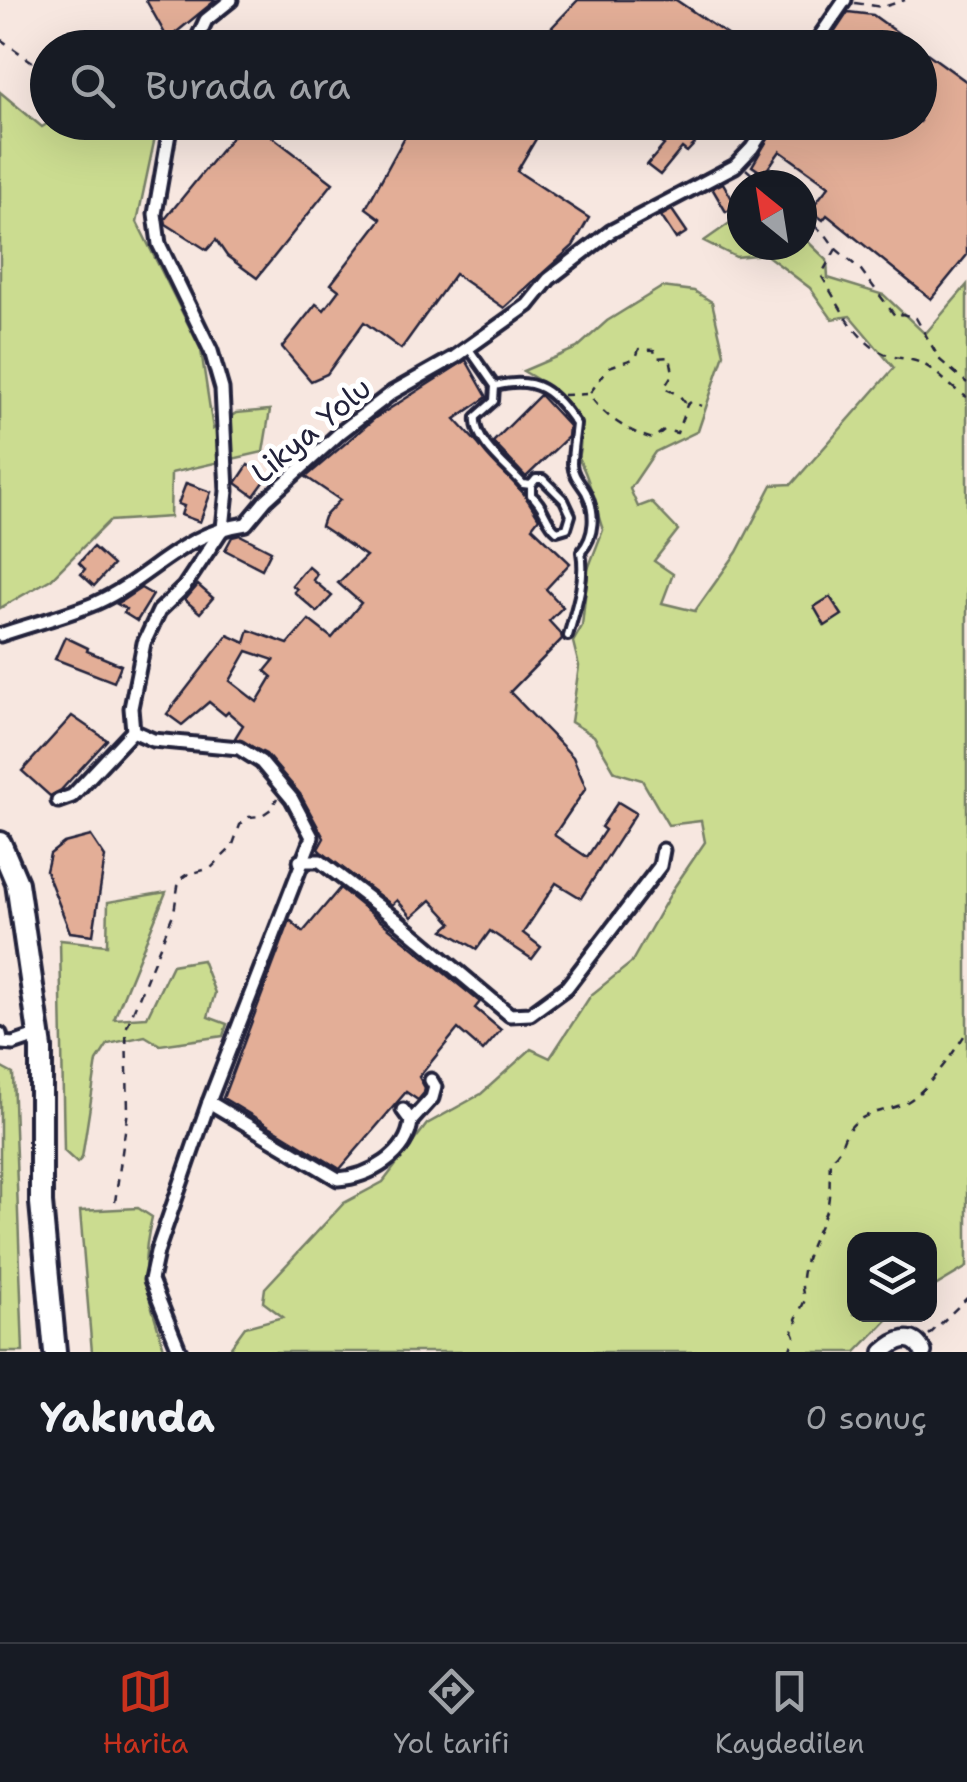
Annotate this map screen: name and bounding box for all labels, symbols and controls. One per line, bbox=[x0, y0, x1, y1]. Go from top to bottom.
search box bbox=[30, 30, 937, 140]
icon: search bbox=[65, 58, 120, 113]
text: Burada ara bbox=[145, 60, 351, 111]
north arrow bbox=[727, 170, 817, 260]
street label: Likya Yolu bbox=[242, 368, 380, 492]
map controls bbox=[847, 1232, 937, 1322]
button: layers bbox=[847, 1232, 937, 1322]
text: Yakında bbox=[40, 1389, 215, 1445]
text: 0 sonuç bbox=[805, 1396, 927, 1439]
tab: Harita bbox=[103, 1664, 189, 1762]
tab: Yol tarifi bbox=[394, 1664, 510, 1762]
tab: Kaydedilen bbox=[715, 1664, 864, 1762]

